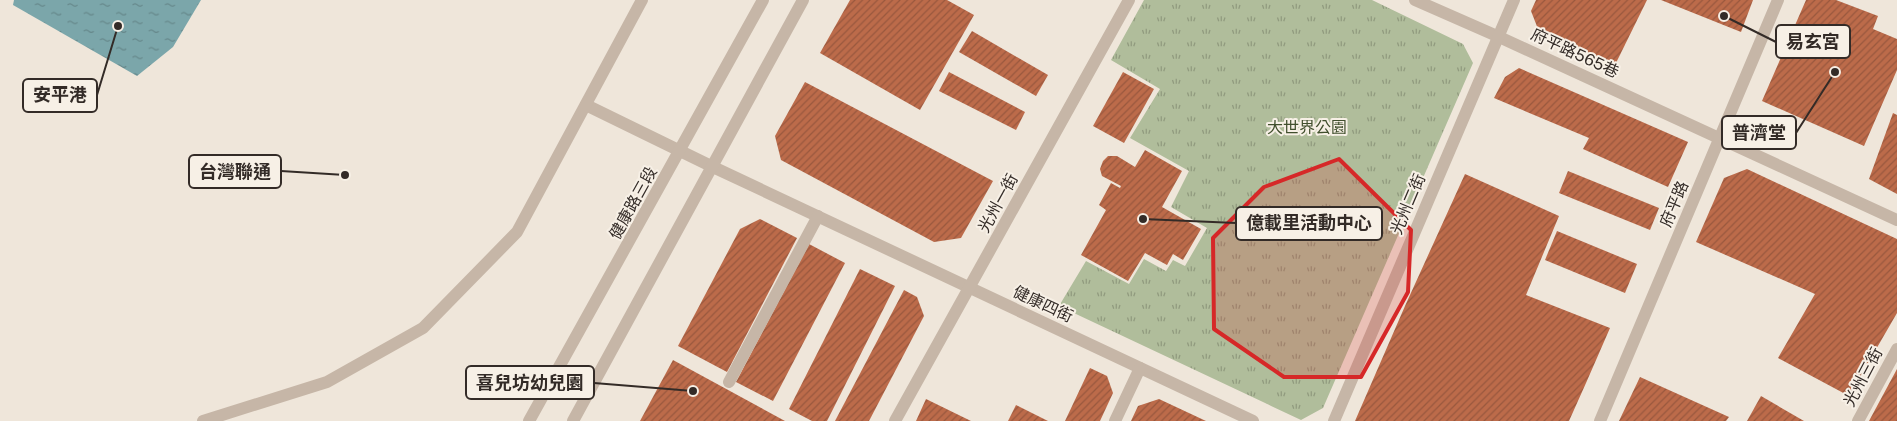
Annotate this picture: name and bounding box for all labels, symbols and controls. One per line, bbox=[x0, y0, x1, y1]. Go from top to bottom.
street label: 府平路565巷 bbox=[1528, 24, 1622, 82]
callout: 易玄宮 bbox=[1776, 25, 1850, 58]
text: 易玄宮 bbox=[1786, 31, 1840, 52]
callout: 安平港 bbox=[23, 79, 97, 112]
text: 安平港 bbox=[33, 84, 87, 105]
callout: 普濟堂 bbox=[1722, 116, 1796, 149]
park label: 大世界公園 bbox=[1267, 118, 1347, 137]
text: 普濟堂 bbox=[1732, 122, 1786, 143]
callout: 台灣聯通 bbox=[189, 155, 281, 188]
text: 台灣聯通 bbox=[199, 161, 271, 182]
street label: 健康路三段 bbox=[605, 163, 661, 243]
street label: 光州一街 bbox=[974, 170, 1022, 236]
street label: 光州二街 bbox=[1387, 171, 1429, 237]
street label: 府平路 bbox=[1656, 178, 1692, 230]
callout: 億載里活動中心 bbox=[1236, 207, 1382, 240]
text: 億載里活動中心 bbox=[1246, 212, 1372, 233]
street label: 健康四街 bbox=[1010, 282, 1076, 326]
street label: 光州三街 bbox=[1840, 344, 1886, 410]
callout: 喜兒坊幼兒園 bbox=[466, 366, 594, 399]
text: 喜兒坊幼兒園 bbox=[476, 372, 584, 393]

